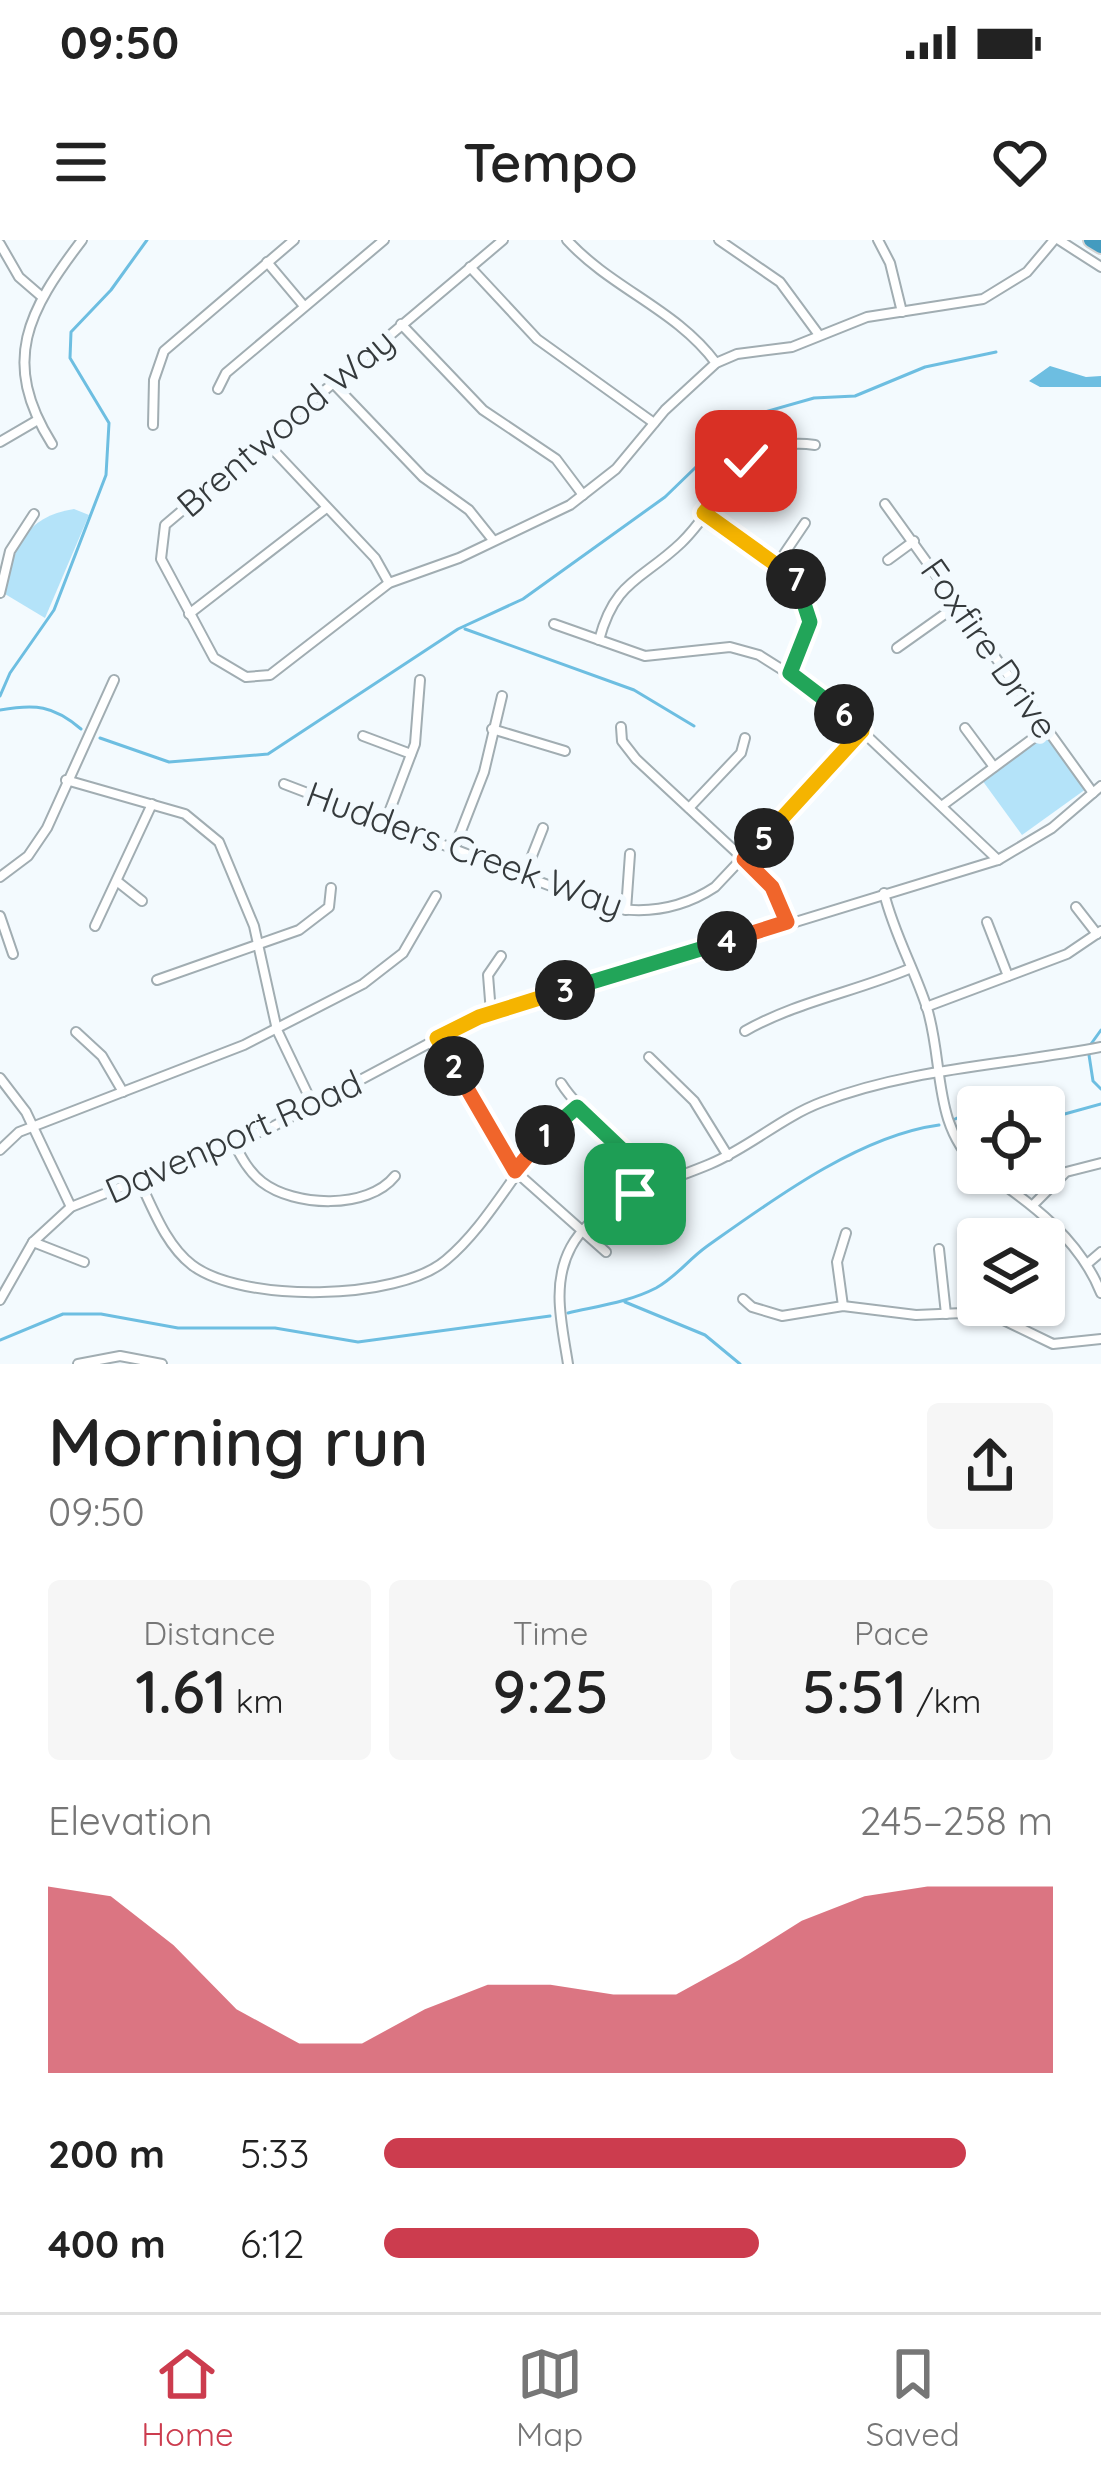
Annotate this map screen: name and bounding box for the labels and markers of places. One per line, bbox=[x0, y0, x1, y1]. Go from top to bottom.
pin bbox=[695, 410, 797, 512]
pin: 7 bbox=[766, 549, 826, 609]
pin: 6 bbox=[814, 684, 874, 744]
pin: 5 bbox=[734, 808, 794, 868]
pin: 4 bbox=[697, 911, 757, 971]
pin: 3 bbox=[535, 960, 595, 1020]
pin: 2 bbox=[424, 1036, 484, 1096]
pin: 1 bbox=[515, 1105, 575, 1165]
pin bbox=[584, 1143, 686, 1245]

